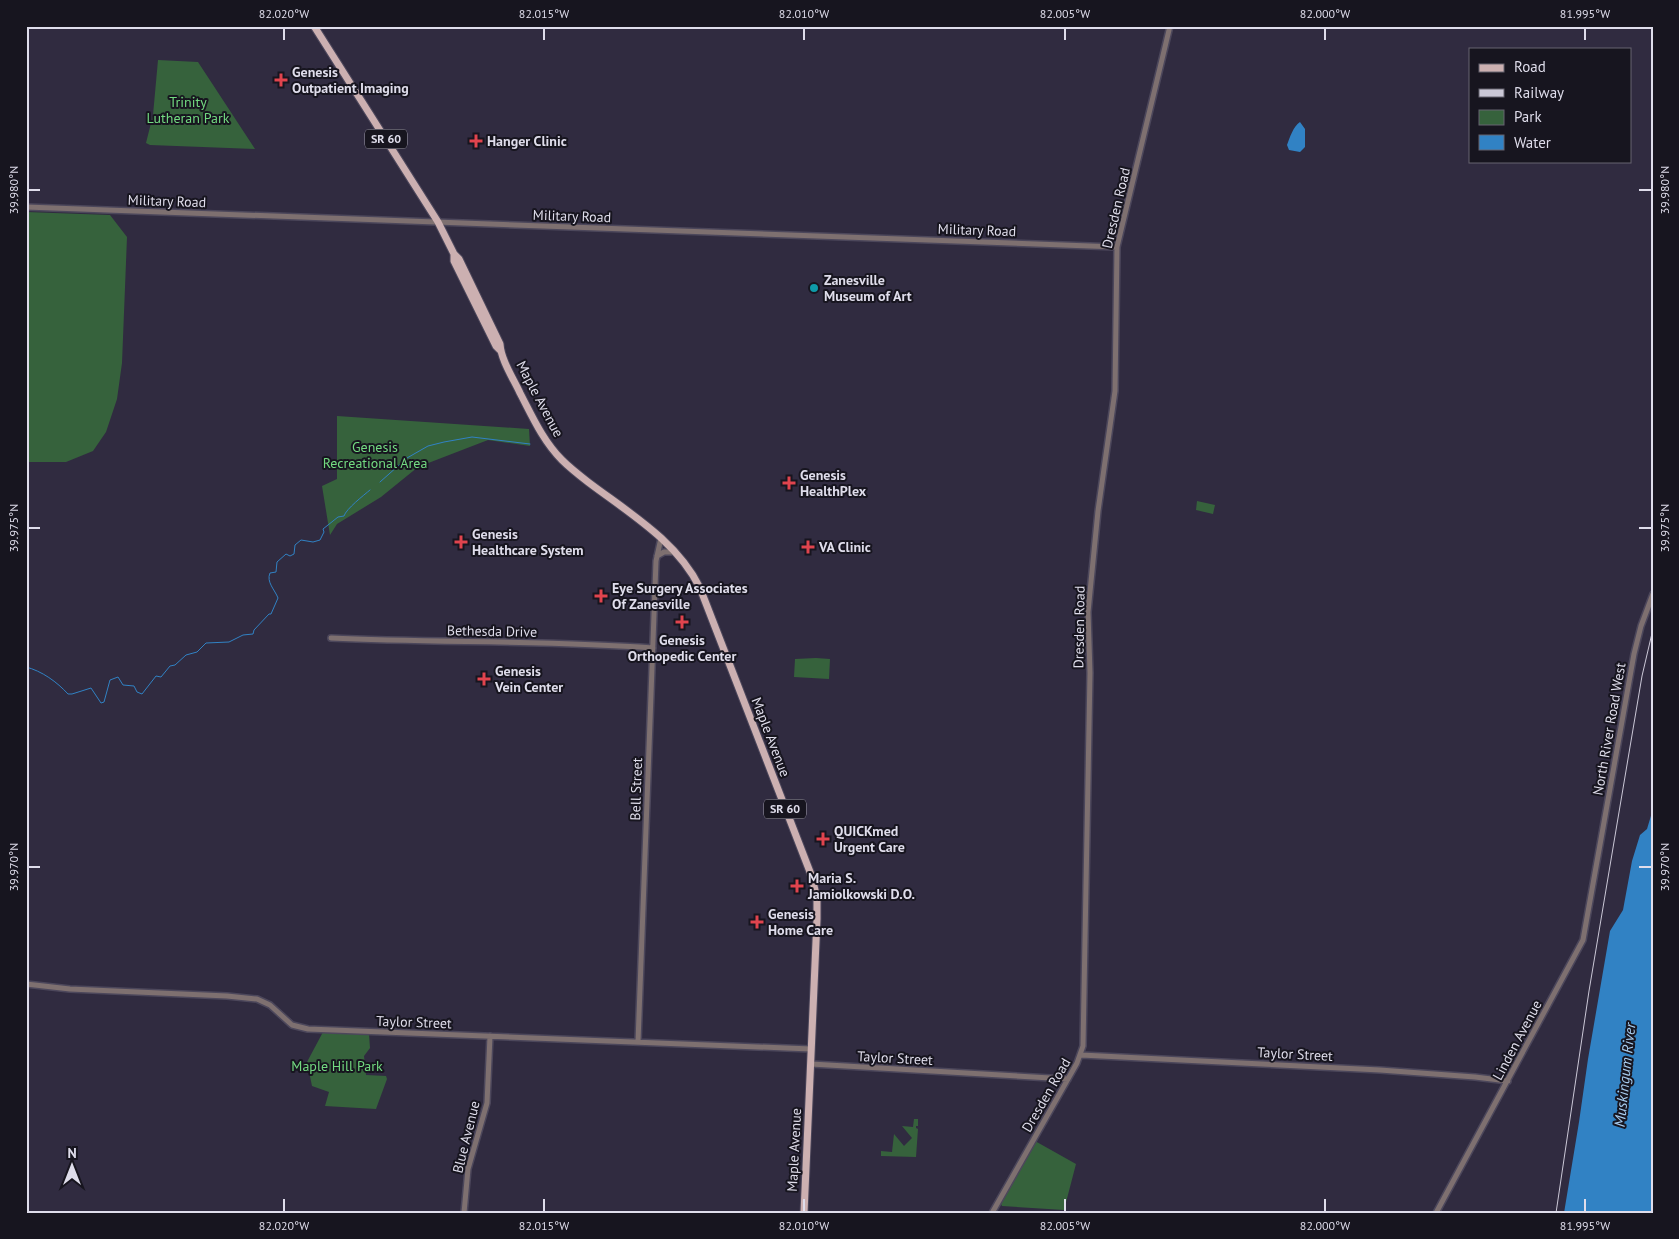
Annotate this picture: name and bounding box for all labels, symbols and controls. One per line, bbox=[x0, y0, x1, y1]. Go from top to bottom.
text: 82.020°W bbox=[259, 6, 309, 21]
text: 82.015°W bbox=[519, 6, 569, 21]
text: 82.010°W bbox=[779, 6, 829, 21]
text: 82.005°W bbox=[1040, 6, 1090, 21]
text: 82.000°W bbox=[1300, 6, 1350, 21]
text: 81.995°W bbox=[1560, 6, 1610, 21]
legend bbox=[1469, 48, 1632, 162]
text: Road bbox=[1514, 57, 1546, 76]
place label: Genesis Outpatient Imaging bbox=[292, 63, 409, 97]
marker: Genesis Outpatient Imaging bbox=[274, 73, 288, 87]
text: Railway bbox=[1514, 83, 1564, 102]
park label: Trinity Lutheran Park bbox=[147, 93, 230, 127]
text: Park bbox=[1514, 107, 1542, 126]
road number: SR 60 bbox=[365, 130, 407, 148]
place label: Hanger Clinic bbox=[487, 132, 567, 150]
text: Water bbox=[1514, 133, 1551, 152]
marker: Hanger Clinic bbox=[469, 134, 483, 148]
text: 39.980°N bbox=[6, 166, 21, 214]
street label: Dresden Road bbox=[1098, 166, 1134, 250]
text: 39.980°N bbox=[1657, 166, 1672, 214]
street label: Military Road bbox=[127, 191, 207, 211]
street label: Military Road bbox=[532, 206, 612, 226]
street label: Military Road bbox=[937, 220, 1017, 240]
place label: Zanesville Museum of Art bbox=[824, 271, 912, 305]
marker: Zanesville Museum of Art bbox=[808, 282, 820, 294]
street label: Maple Avenue bbox=[512, 358, 568, 440]
park label: Genesis Recreational Area bbox=[323, 438, 427, 472]
place label: Genesis HealthPlex bbox=[800, 466, 867, 500]
marker: Genesis HealthPlex bbox=[782, 476, 796, 490]
text: 39.975°N bbox=[6, 504, 21, 552]
text: 39.975°N bbox=[1657, 504, 1672, 552]
place label: Genesis Healthcare System bbox=[472, 525, 584, 559]
marker: Genesis Healthcare System bbox=[454, 535, 468, 549]
place label: VA Clinic bbox=[818, 538, 871, 556]
marker: VA Clinic bbox=[801, 540, 815, 554]
place label: Eye Surgery Associates Of Zanesville bbox=[612, 579, 748, 613]
street label: Dresden Road bbox=[1069, 586, 1089, 668]
marker: Eye Surgery Associates Of Zanesville bbox=[594, 589, 608, 603]
marker: Genesis Orthopedic Center bbox=[675, 615, 689, 629]
street label: Bethesda Drive bbox=[447, 621, 537, 641]
place label: Genesis Orthopedic Center bbox=[628, 631, 736, 665]
street label: North River Road West bbox=[1588, 661, 1630, 797]
place label: Genesis Vein Center bbox=[494, 662, 563, 696]
marker: Genesis Vein Center bbox=[477, 672, 491, 686]
street label: Maple Avenue bbox=[748, 695, 794, 779]
street label: Bell Street bbox=[626, 757, 646, 821]
road number: SR 60 bbox=[764, 800, 806, 819]
place label: QUICKmed Urgent Care bbox=[834, 822, 905, 856]
marker: QUICKmed Urgent Care bbox=[816, 832, 830, 846]
text: 39.970°N bbox=[6, 843, 21, 891]
text: 39.970°N bbox=[1657, 843, 1672, 891]
place label: Maria S. Jamiolkowski D.O. bbox=[807, 869, 915, 903]
marker: Maria S. Jamiolkowski D.O. bbox=[790, 879, 804, 893]
place label: Genesis Home Care bbox=[768, 905, 833, 939]
marker: Genesis Home Care bbox=[750, 915, 764, 929]
street label: Linden Avenue bbox=[1488, 997, 1546, 1083]
street label: Taylor Street bbox=[376, 1012, 452, 1032]
water label: Muskingum River bbox=[1610, 1021, 1640, 1128]
street label: Taylor Street bbox=[1257, 1043, 1333, 1065]
street label: Taylor Street bbox=[857, 1047, 933, 1069]
street label: Dresden Road bbox=[1018, 1055, 1074, 1135]
park label: Maple Hill Park bbox=[291, 1057, 383, 1075]
street label: Blue Avenue bbox=[448, 1099, 484, 1175]
street label: Maple Avenue bbox=[783, 1108, 805, 1192]
north arrow bbox=[48, 1142, 98, 1192]
text: N bbox=[67, 1144, 77, 1162]
text: 82.020°W bbox=[259, 1218, 309, 1233]
text: 82.015°W bbox=[519, 1218, 569, 1233]
text: 82.010°W bbox=[779, 1218, 829, 1233]
text: 82.005°W bbox=[1040, 1218, 1090, 1233]
text: 82.000°W bbox=[1300, 1218, 1350, 1233]
text: 81.995°W bbox=[1560, 1218, 1610, 1233]

